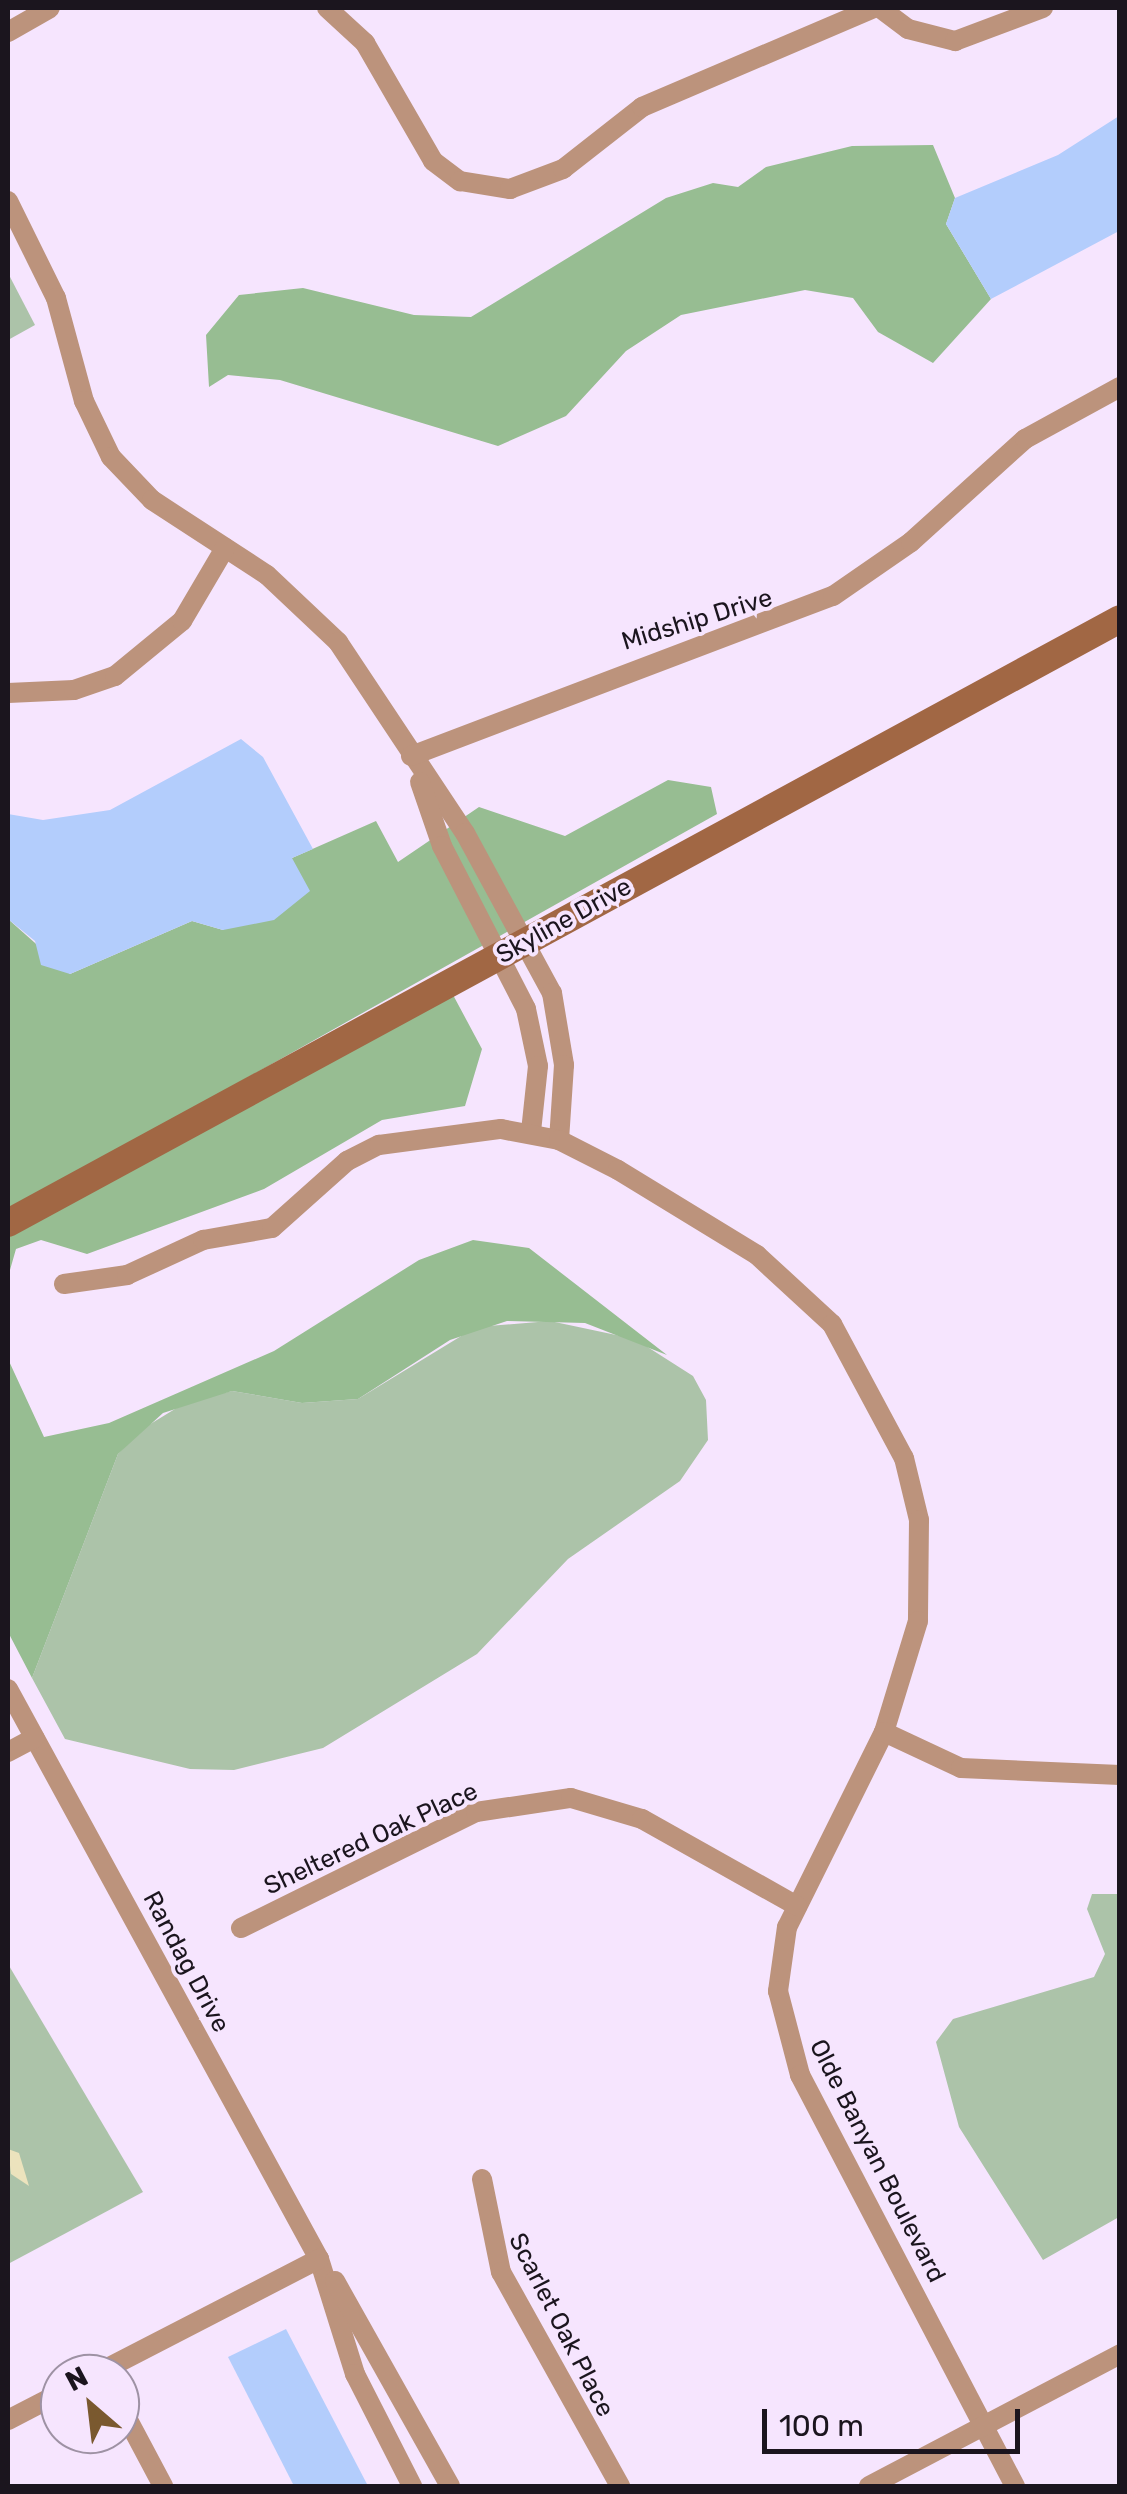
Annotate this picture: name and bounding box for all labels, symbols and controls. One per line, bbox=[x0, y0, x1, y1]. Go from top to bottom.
street label: Midship Drive bbox=[618, 583, 776, 657]
street label: Skyline Drive bbox=[491, 872, 637, 970]
street label: Sheltered Oak Place bbox=[259, 1776, 483, 1902]
street label: Randag Drive bbox=[136, 1886, 236, 2038]
street label: Olde Banyan Boulevard bbox=[803, 2035, 951, 2287]
street label: Scarlet Oak Place bbox=[502, 2228, 620, 2422]
north arrow bbox=[40, 2354, 140, 2454]
text: N bbox=[60, 2360, 93, 2398]
scale bar bbox=[767, 2389, 1024, 2451]
text: 100 m bbox=[779, 2408, 864, 2444]

